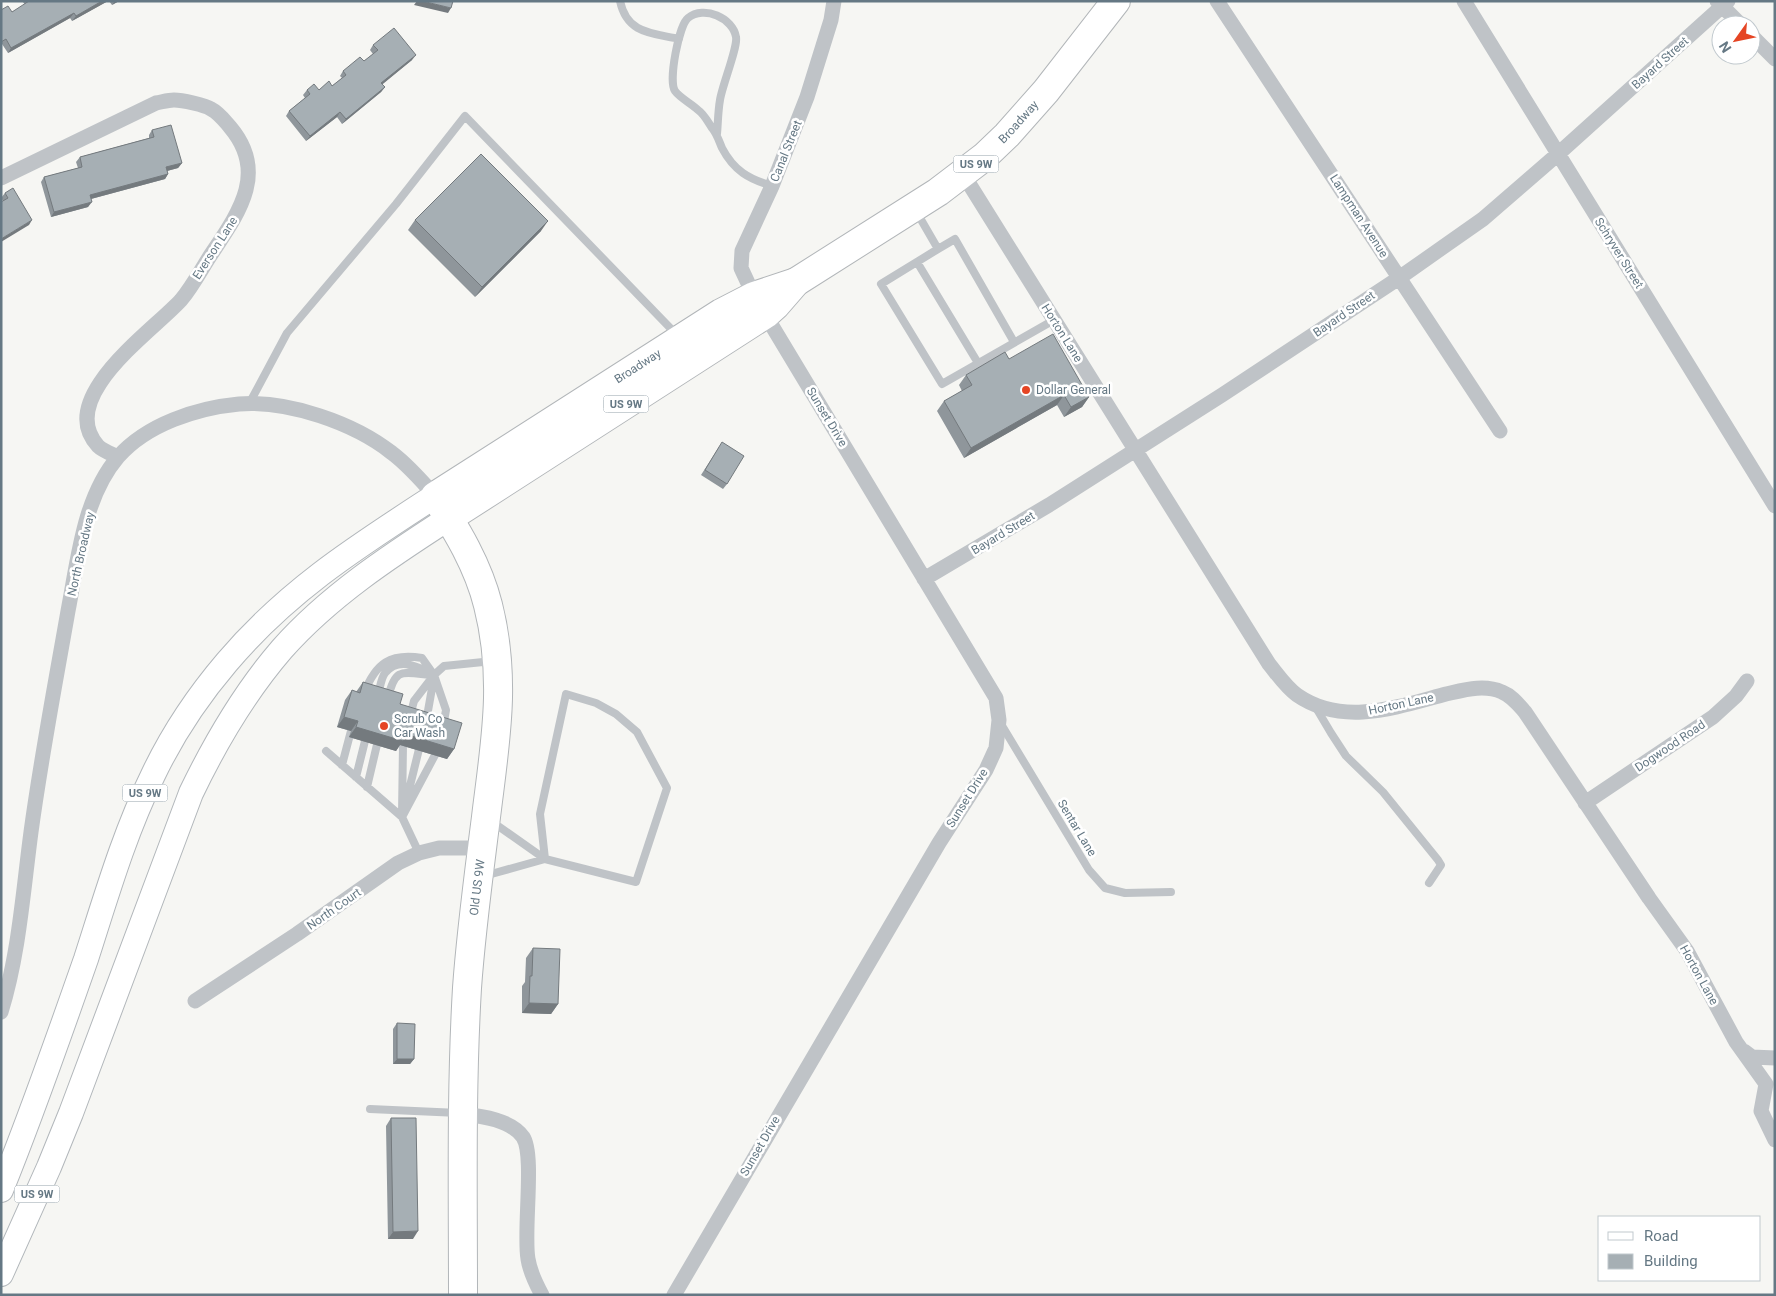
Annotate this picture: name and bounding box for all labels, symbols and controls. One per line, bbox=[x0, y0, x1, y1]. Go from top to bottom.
north arrow bbox=[1711, 15, 1761, 65]
street label: Bayard Street bbox=[1629, 34, 1691, 92]
text: N bbox=[1716, 39, 1735, 56]
street label: Broadway bbox=[996, 97, 1041, 146]
street label: Canal Street bbox=[767, 118, 805, 184]
road number: US 9W bbox=[954, 156, 998, 172]
street label: Lampman Avenue bbox=[1327, 172, 1391, 260]
street label: Everson Lane bbox=[190, 214, 240, 282]
street label: Schryver Street bbox=[1592, 215, 1646, 291]
street label: Bayard Street bbox=[1310, 288, 1378, 340]
street label: Horton Lane bbox=[1039, 301, 1085, 365]
street label: Broadway bbox=[612, 346, 664, 386]
place label: Dollar General bbox=[1036, 383, 1111, 397]
marker: Dollar General bbox=[1020, 384, 1032, 396]
street label: Sunset Drive bbox=[804, 385, 850, 449]
road number: US 9W bbox=[604, 396, 648, 412]
street label: Bayard Street bbox=[969, 509, 1037, 557]
street label: North Broadway bbox=[65, 510, 98, 597]
street label: Horton Lane bbox=[1367, 690, 1435, 718]
place label: Scrub Co Car Wash bbox=[394, 712, 445, 740]
street label: Dogwood Road bbox=[1632, 717, 1708, 775]
marker: Scrub Co Car Wash bbox=[378, 720, 390, 732]
street label: Sunset Drive bbox=[943, 766, 991, 830]
road number: US 9W bbox=[122, 784, 168, 801]
street label: Sentar Lane bbox=[1055, 797, 1099, 859]
street label: Old US 9W bbox=[467, 858, 488, 916]
street label: North Court bbox=[304, 885, 364, 933]
street label: Horton Lane bbox=[1677, 943, 1721, 1007]
street label: Sunset Drive bbox=[737, 1114, 783, 1178]
road number: US 9W bbox=[15, 1186, 60, 1202]
legend bbox=[1598, 1216, 1761, 1281]
text: Road bbox=[1644, 1227, 1678, 1245]
text: Building bbox=[1644, 1252, 1698, 1270]

